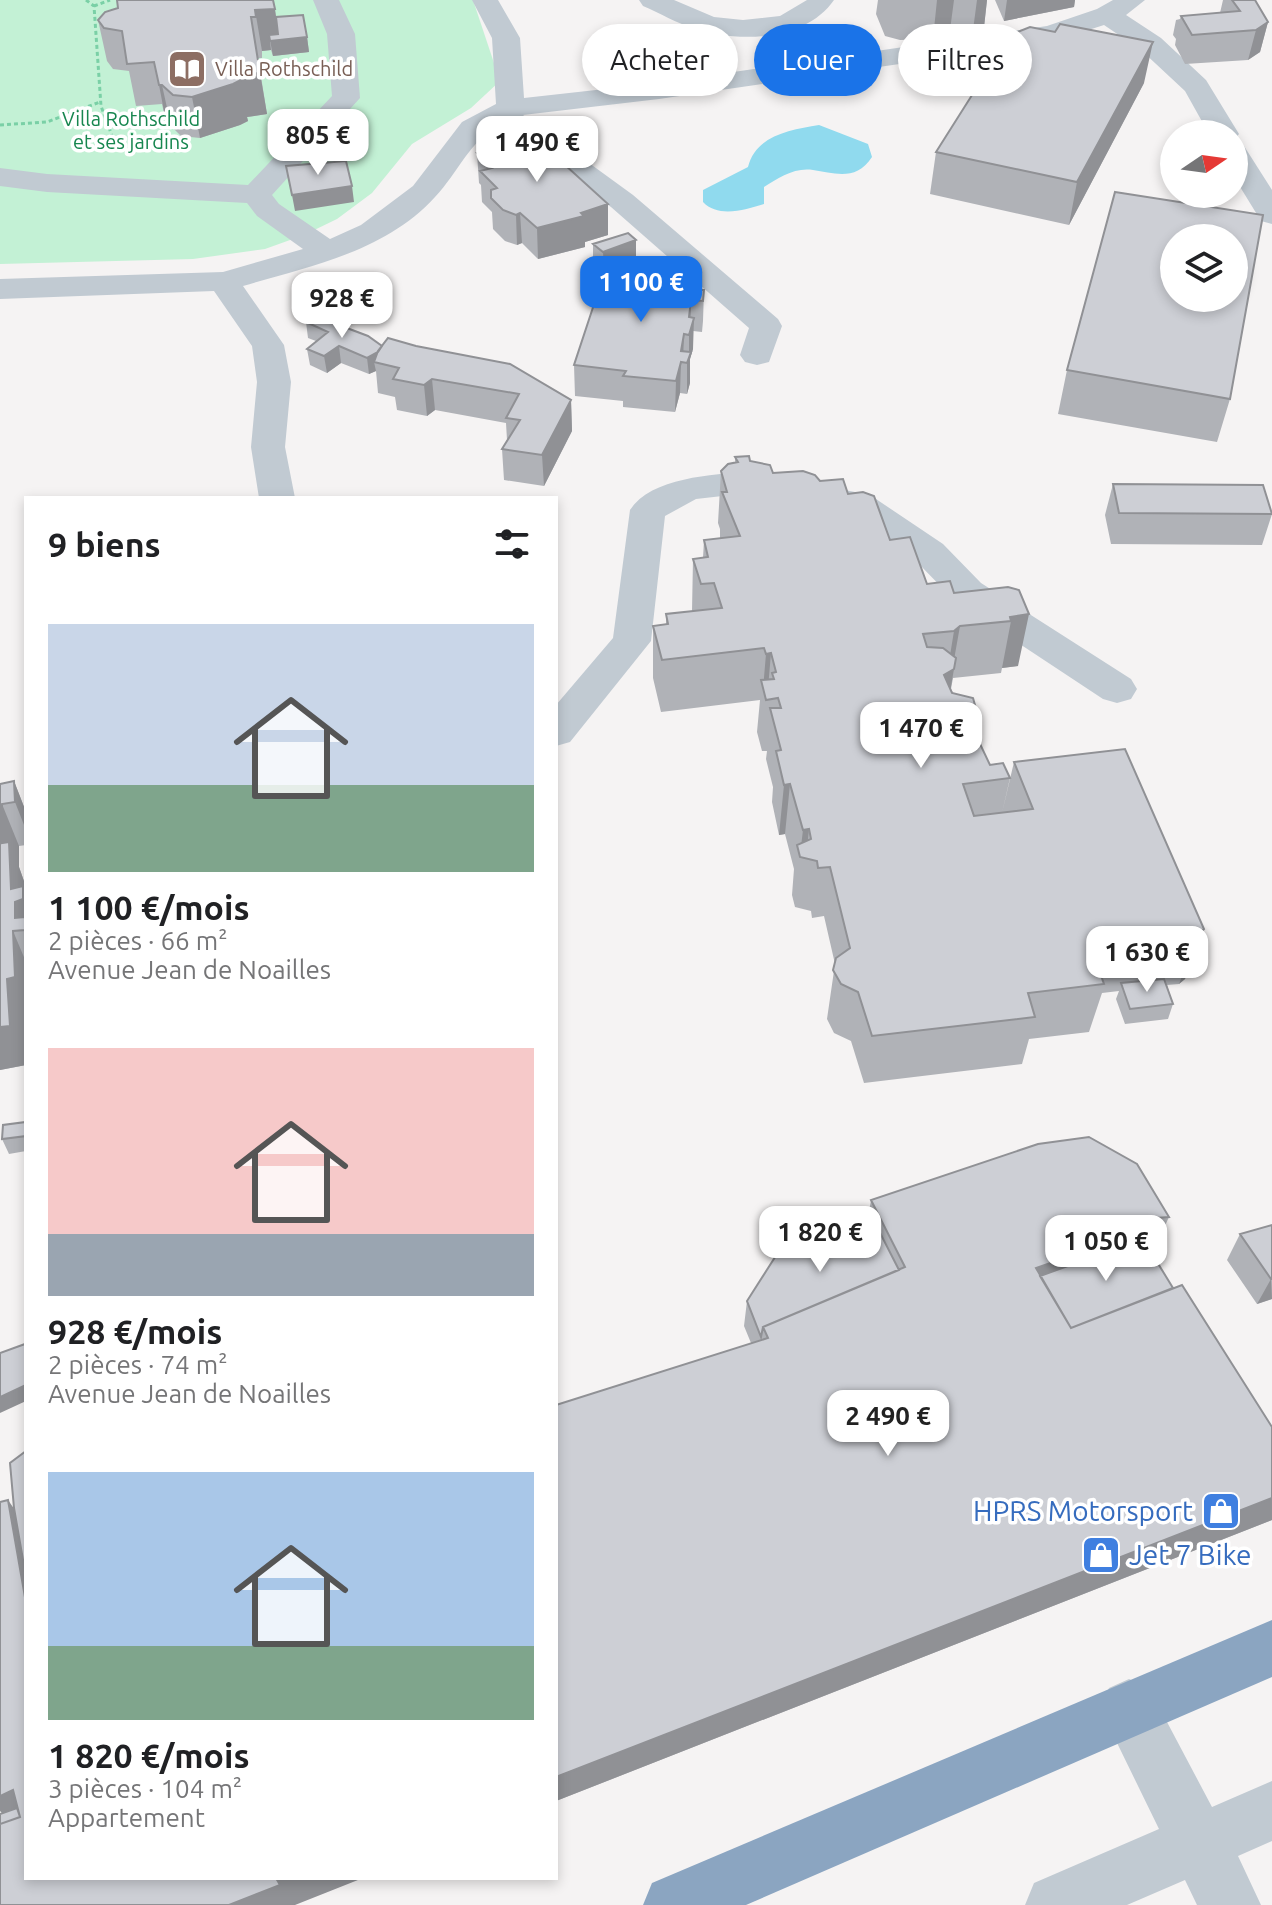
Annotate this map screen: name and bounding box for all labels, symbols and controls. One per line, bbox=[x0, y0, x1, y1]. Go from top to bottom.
chip: Acheter bbox=[582, 24, 738, 96]
chip: Louer bbox=[754, 24, 882, 96]
chip: Filtres bbox=[898, 24, 1032, 96]
library icon: Villa Rothschild bbox=[166, 48, 208, 90]
place label: Villa Rothschild bbox=[215, 57, 353, 80]
park label: Villa Rothschild et ses jardins bbox=[62, 107, 200, 153]
pin: 805 € bbox=[262, 109, 374, 177]
pin: 1 490 € bbox=[463, 116, 611, 184]
text: 805 € bbox=[286, 120, 350, 149]
north arrow bbox=[1160, 120, 1248, 208]
map controls bbox=[1160, 120, 1248, 312]
text: 1 490 € bbox=[494, 127, 580, 156]
button: layers bbox=[1160, 224, 1248, 312]
pin: 1 100 € bbox=[567, 256, 715, 324]
text: 1 100 € bbox=[598, 267, 684, 296]
pin: 928 € bbox=[286, 272, 398, 340]
text: 928 € bbox=[310, 283, 374, 312]
icon: filters bbox=[490, 522, 534, 566]
text: 9 biens bbox=[48, 525, 161, 563]
icon: home bbox=[219, 676, 363, 820]
pin: 1 470 € bbox=[847, 702, 995, 770]
text: 1 470 € bbox=[878, 713, 964, 742]
text: 1 100 €/mois bbox=[48, 888, 250, 926]
text: 2 pièces · 66 m² bbox=[48, 926, 228, 955]
pin: 1 630 € bbox=[1073, 926, 1221, 994]
text: 1 630 € bbox=[1104, 937, 1190, 966]
text: Avenue Jean de Noailles bbox=[48, 955, 331, 984]
icon: home bbox=[219, 1100, 363, 1244]
pin: 1 820 € bbox=[746, 1206, 894, 1274]
pin: 1 050 € bbox=[1032, 1215, 1180, 1283]
text: 1 820 € bbox=[777, 1217, 863, 1246]
text: 1 050 € bbox=[1063, 1226, 1149, 1255]
text: 928 €/mois bbox=[48, 1312, 222, 1350]
text: 2 pièces · 74 m² bbox=[48, 1350, 228, 1379]
text: Avenue Jean de Noailles bbox=[48, 1379, 331, 1408]
pin: 2 490 € bbox=[814, 1390, 962, 1458]
text: 2 490 € bbox=[845, 1401, 931, 1430]
shop icon: HPRS Motorsport bbox=[1200, 1490, 1242, 1532]
place label: HPRS Motorsport bbox=[973, 1495, 1193, 1526]
icon: home bbox=[219, 1524, 363, 1668]
shop icon: Jet 7 Bike bbox=[1080, 1534, 1122, 1576]
place label: Jet 7 Bike bbox=[1129, 1539, 1252, 1570]
text: 1 820 €/mois bbox=[48, 1736, 250, 1774]
text: 3 pièces · 104 m² bbox=[48, 1774, 242, 1803]
text: Appartement bbox=[48, 1803, 205, 1832]

